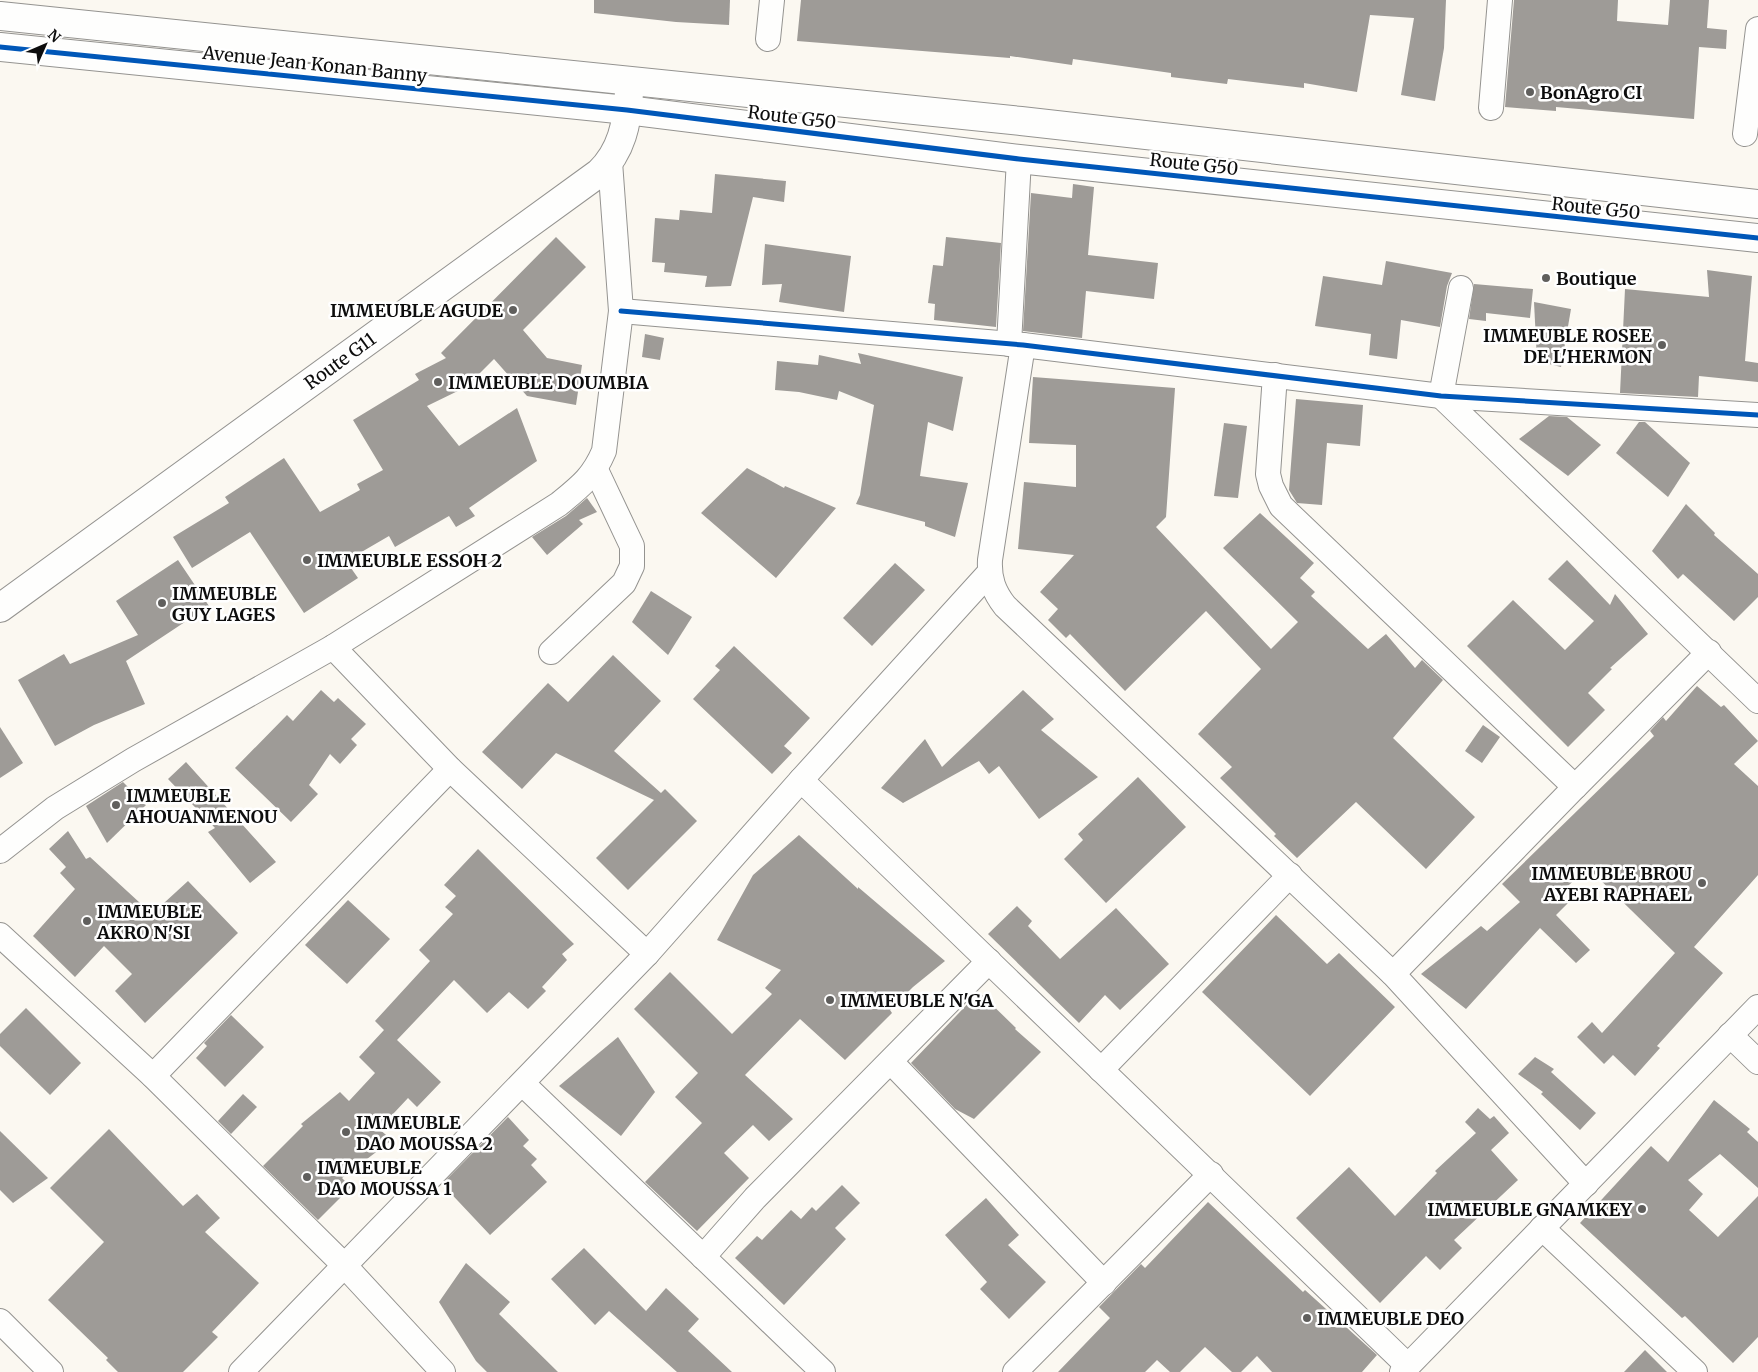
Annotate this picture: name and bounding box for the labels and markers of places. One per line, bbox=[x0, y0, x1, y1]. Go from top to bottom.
place label: BonAgro CI bbox=[1540, 81, 1643, 104]
marker: BonAgro CI bbox=[1524, 86, 1536, 98]
place label: Boutique bbox=[1556, 267, 1637, 290]
marker: Boutique bbox=[1540, 272, 1552, 284]
place label: IMMEUBLE AGUDE bbox=[330, 299, 503, 322]
marker: IMMEUBLE AGUDE bbox=[507, 304, 519, 316]
place label: IMMEUBLE ROSEE DE L'HERMON bbox=[1483, 324, 1652, 368]
marker: IMMEUBLE ROSEE DE L'HERMON bbox=[1656, 339, 1668, 351]
place label: IMMEUBLE DOUMBIA bbox=[448, 371, 649, 394]
marker: IMMEUBLE DOUMBIA bbox=[432, 376, 444, 388]
place label: IMMEUBLE ESSOH 2 bbox=[317, 549, 502, 572]
marker: IMMEUBLE ESSOH 2 bbox=[301, 554, 313, 566]
place label: IMMEUBLE GUY LAGES bbox=[172, 582, 277, 626]
marker: IMMEUBLE GUY LAGES bbox=[156, 597, 168, 609]
place label: IMMEUBLE AHOUANMENOU bbox=[125, 784, 278, 828]
marker: IMMEUBLE AHOUANMENOU bbox=[110, 799, 122, 811]
place label: IMMEUBLE BROU AYEBI RAPHAEL bbox=[1531, 862, 1693, 906]
marker: IMMEUBLE BROU AYEBI RAPHAEL bbox=[1696, 877, 1708, 889]
place label: IMMEUBLE AKRO N'SI bbox=[96, 900, 202, 944]
marker: IMMEUBLE AKRO N'SI bbox=[81, 915, 93, 927]
place label: IMMEUBLE N'GA bbox=[840, 989, 994, 1012]
marker: IMMEUBLE N'GA bbox=[824, 994, 836, 1006]
place label: IMMEUBLE DAO MOUSSA 2 bbox=[356, 1111, 493, 1155]
marker: IMMEUBLE DAO MOUSSA 2 bbox=[340, 1126, 352, 1138]
place label: IMMEUBLE DAO MOUSSA 1 bbox=[317, 1156, 452, 1200]
marker: IMMEUBLE DAO MOUSSA 1 bbox=[301, 1171, 313, 1183]
place label: IMMEUBLE GNAMKEY bbox=[1427, 1198, 1633, 1221]
marker: IMMEUBLE GNAMKEY bbox=[1636, 1203, 1648, 1215]
place label: IMMEUBLE DEO bbox=[1317, 1307, 1464, 1330]
marker: IMMEUBLE DEO bbox=[1301, 1312, 1313, 1324]

